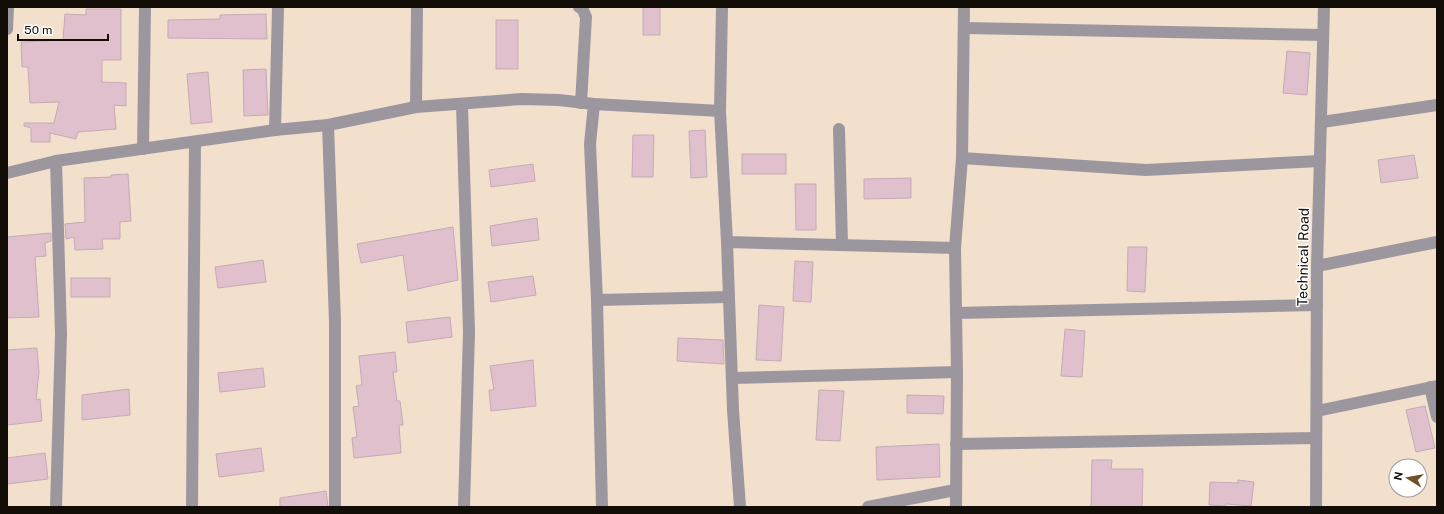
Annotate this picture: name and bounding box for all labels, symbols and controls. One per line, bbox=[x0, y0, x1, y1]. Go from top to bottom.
scale bar bbox=[18, 16, 108, 42]
text: 50 m bbox=[24, 23, 52, 37]
street label: Technical Road bbox=[1294, 208, 1312, 306]
north arrow bbox=[1388, 458, 1428, 498]
text: N bbox=[1391, 471, 1405, 481]

